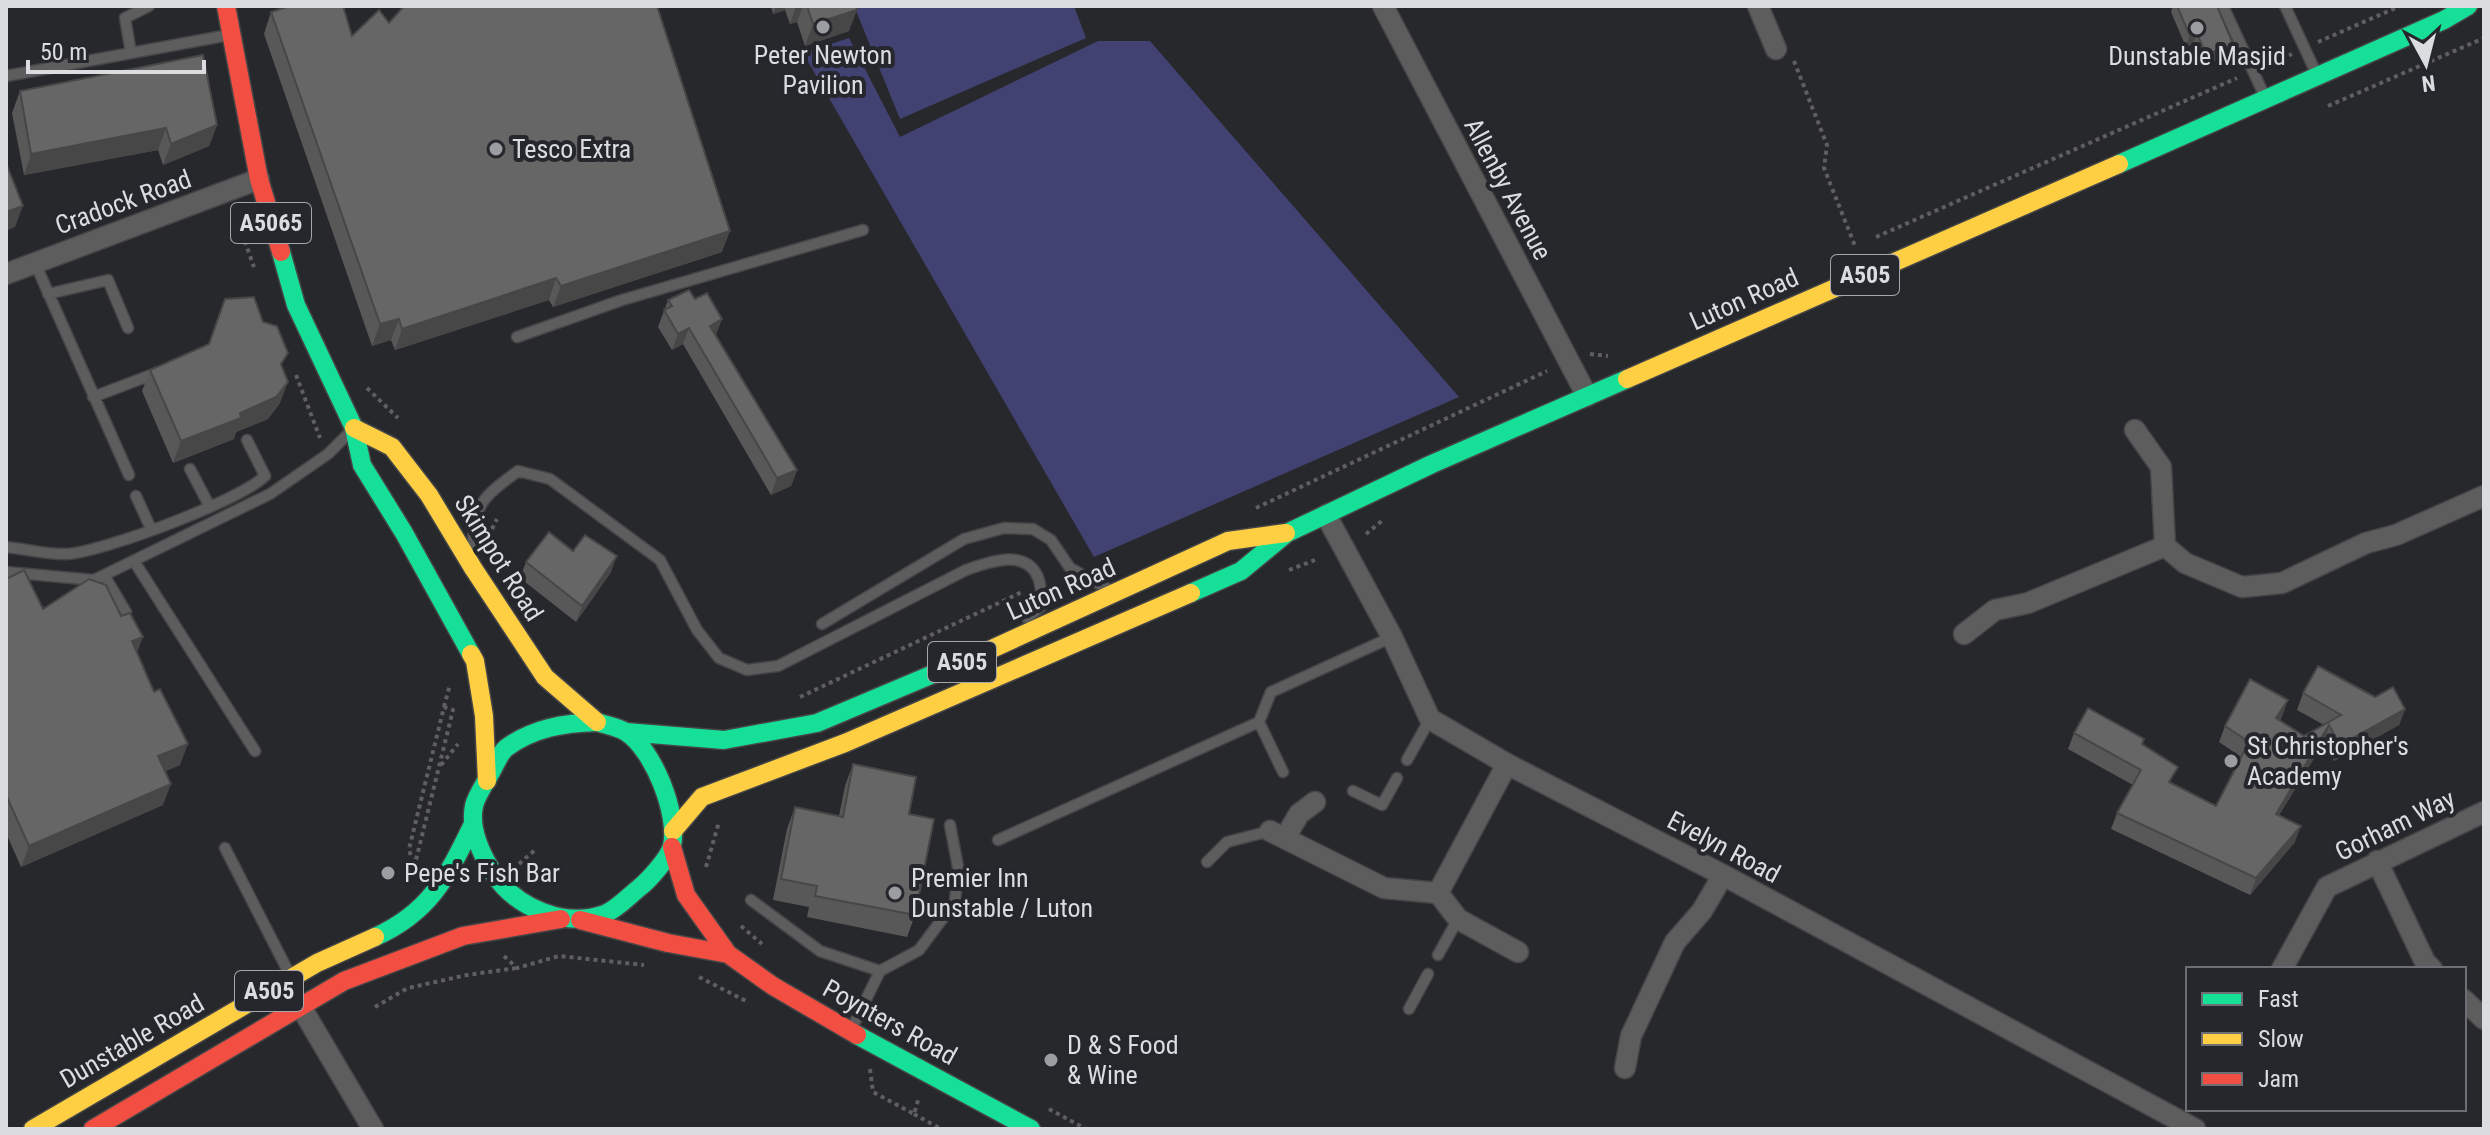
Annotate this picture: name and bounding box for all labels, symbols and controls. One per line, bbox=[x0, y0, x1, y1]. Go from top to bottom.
marker: Peter Newton Pavilion bbox=[814, 18, 832, 36]
marker: Dunstable Masjid bbox=[2188, 19, 2206, 37]
scale bar bbox=[28, 24, 204, 74]
north arrow bbox=[2386, 24, 2466, 104]
text: 50 m bbox=[40, 38, 87, 66]
place label: Peter Newton Pavilion bbox=[754, 40, 892, 100]
place label: Dunstable Masjid bbox=[2108, 41, 2286, 71]
text: N bbox=[2420, 70, 2437, 97]
street label: Allenby Avenue bbox=[1458, 113, 1558, 265]
place label: Tesco Extra bbox=[512, 134, 631, 164]
marker: Tesco Extra bbox=[487, 140, 505, 158]
street label: Cradock Road bbox=[51, 164, 195, 240]
road number: A5065 bbox=[231, 203, 311, 243]
road number: A505 bbox=[1831, 255, 1899, 295]
street label: Luton Road bbox=[1685, 262, 1803, 336]
street label: Skimpot Road bbox=[449, 490, 549, 626]
street label: Luton Road bbox=[1002, 552, 1120, 626]
road number: A505 bbox=[928, 642, 996, 682]
place label: St Christopher's Academy bbox=[2247, 731, 2409, 791]
marker: St Christopher's Academy bbox=[2222, 752, 2240, 770]
street label: Gorham Way bbox=[2330, 783, 2460, 867]
street label: Evelyn Road bbox=[1663, 805, 1785, 889]
place label: Pepe's Fish Bar bbox=[404, 858, 560, 888]
place label: Premier Inn Dunstable / Luton bbox=[911, 863, 1093, 923]
marker: Pepe's Fish Bar bbox=[379, 864, 397, 882]
marker: Premier Inn Dunstable / Luton bbox=[886, 884, 904, 902]
legend bbox=[2186, 967, 2466, 1111]
road number: A505 bbox=[235, 971, 303, 1011]
street label: Poynters Road bbox=[818, 973, 962, 1071]
text: Fast bbox=[2258, 985, 2299, 1013]
street label: Dunstable Road bbox=[55, 988, 209, 1094]
text: Slow bbox=[2258, 1025, 2304, 1053]
place label: D & S Food & Wine bbox=[1067, 1030, 1179, 1090]
marker: D & S Food & Wine bbox=[1042, 1051, 1060, 1069]
text: Jam bbox=[2258, 1065, 2299, 1093]

